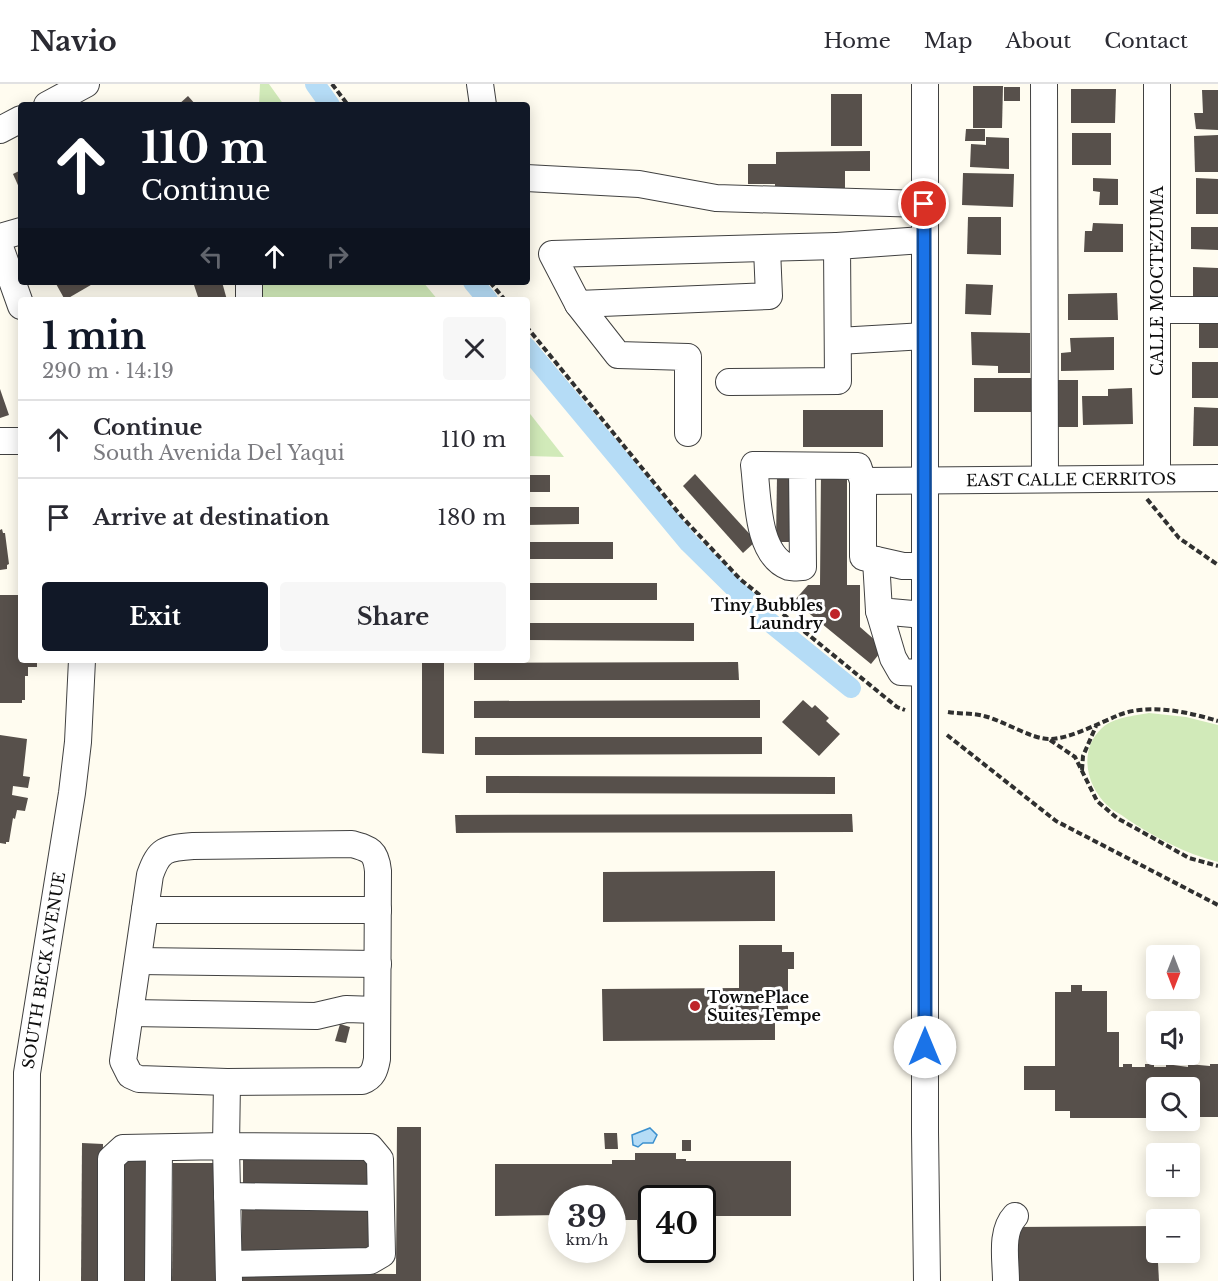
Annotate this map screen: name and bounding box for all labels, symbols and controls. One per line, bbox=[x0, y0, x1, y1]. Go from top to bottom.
text: Navio bbox=[30, 24, 117, 59]
text: Home bbox=[824, 28, 891, 54]
text: Map bbox=[924, 28, 972, 54]
text: About bbox=[1005, 28, 1071, 54]
text: Contact bbox=[1104, 28, 1188, 54]
text: 110 m bbox=[141, 122, 267, 174]
icon: ahead bbox=[42, 126, 120, 204]
text: Continue bbox=[141, 174, 271, 207]
pin bbox=[898, 178, 949, 229]
street label: CALLE MOCTEZUMA bbox=[1147, 185, 1167, 376]
icon: arrive bbox=[907, 187, 940, 220]
icon: left bbox=[195, 240, 228, 273]
icon: ahead bbox=[258, 240, 291, 273]
icon: right bbox=[321, 240, 354, 273]
text: 1 min bbox=[42, 314, 146, 359]
button: close bbox=[443, 317, 506, 380]
text: 290 m · 14:19 bbox=[42, 359, 174, 383]
text: Continue bbox=[93, 414, 202, 441]
icon: ahead bbox=[42, 423, 75, 456]
text: 110 m bbox=[441, 426, 506, 453]
text: South Avenida Del Yaqui bbox=[93, 441, 345, 465]
street label: EAST CALLE CERRITOS bbox=[966, 468, 1176, 490]
icon: arrive bbox=[42, 501, 75, 534]
text: Arrive at destination bbox=[93, 504, 330, 531]
text: 180 m bbox=[437, 504, 506, 531]
button: Exit bbox=[42, 582, 268, 651]
button: Share bbox=[280, 582, 506, 651]
place label: Tiny Bubbles Laundry bbox=[711, 595, 824, 633]
marker: Tiny Bubbles Laundry bbox=[828, 607, 842, 621]
street label: SOUTH BECK AVENUE bbox=[18, 870, 69, 1070]
north arrow bbox=[1146, 945, 1200, 999]
map controls bbox=[1146, 945, 1200, 1263]
place label: TownePlace Suites Tempe bbox=[707, 987, 821, 1025]
marker: TownePlace Suites Tempe bbox=[688, 999, 702, 1013]
button: sound bbox=[1146, 1011, 1200, 1065]
position arrow bbox=[893, 1015, 957, 1079]
button: search bbox=[1146, 1077, 1200, 1131]
button: + bbox=[1146, 1143, 1200, 1197]
speed limit sign: 40 bbox=[638, 1185, 716, 1263]
text: 39 bbox=[567, 1198, 607, 1235]
button: − bbox=[1146, 1209, 1200, 1263]
text: km/h bbox=[566, 1230, 608, 1249]

